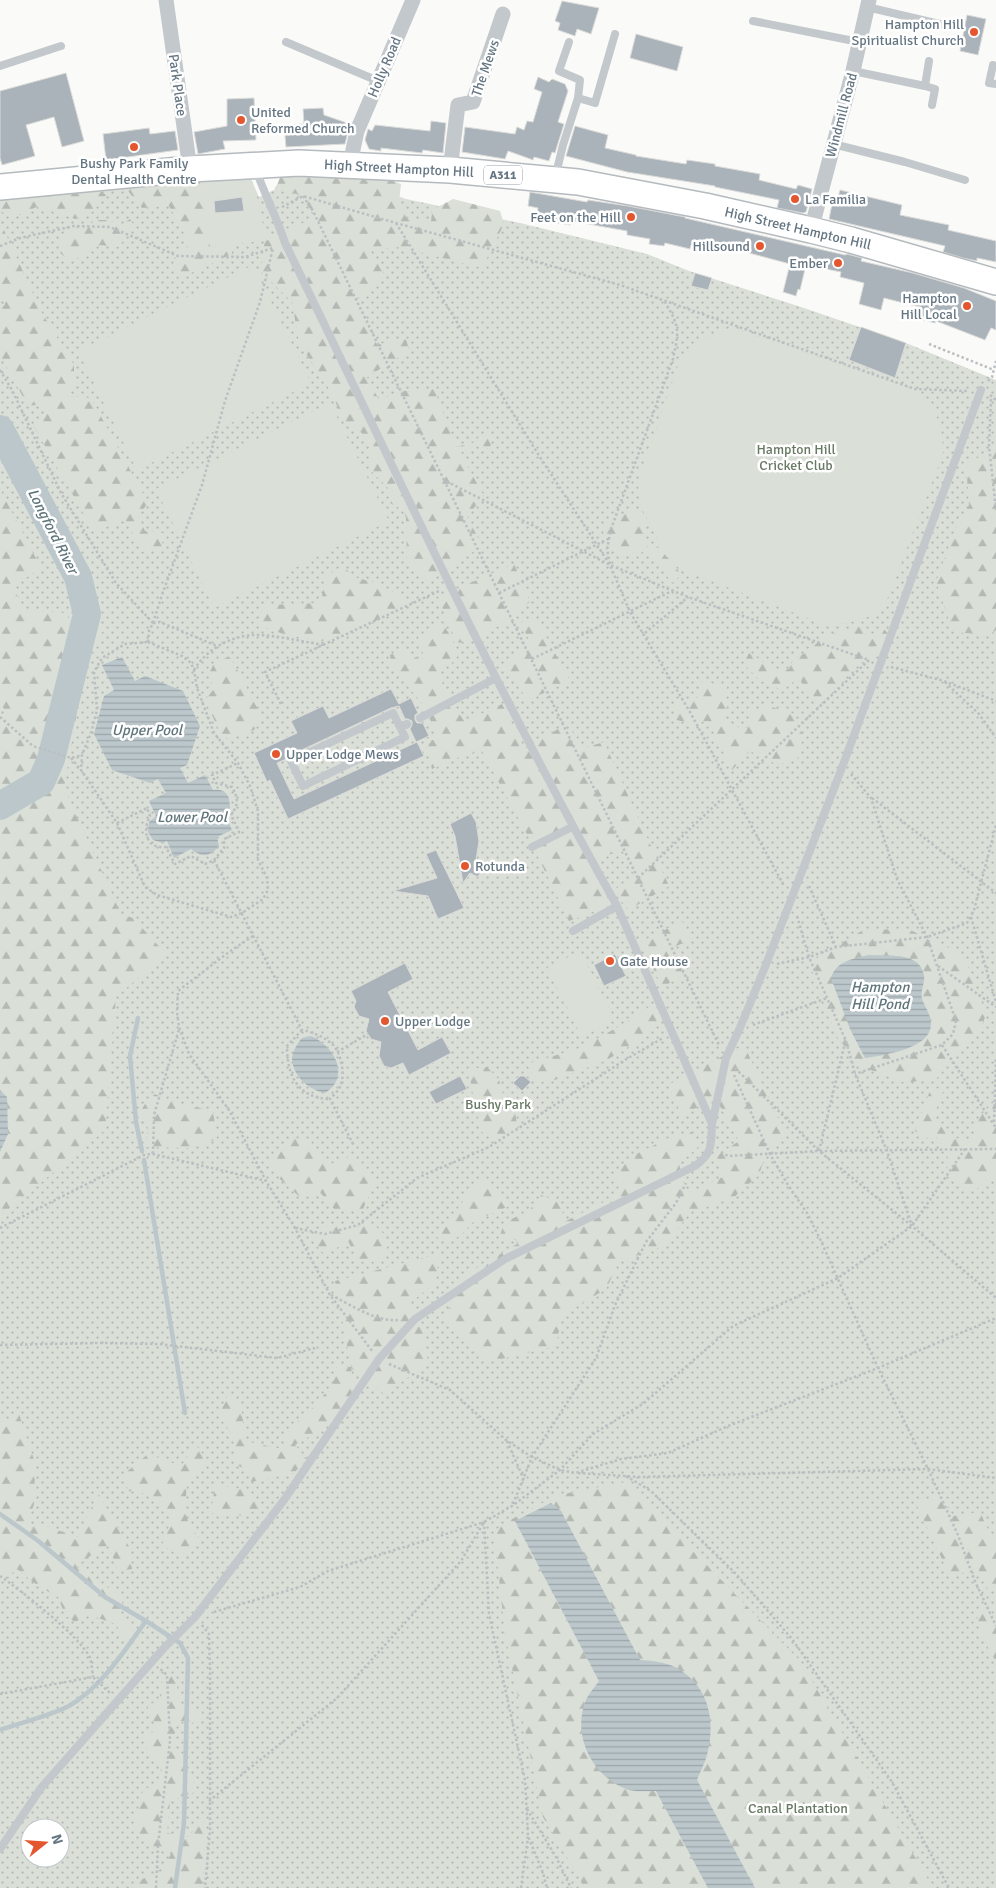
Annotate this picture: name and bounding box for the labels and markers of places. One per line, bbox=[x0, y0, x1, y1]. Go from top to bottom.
place label: Hampton Hill Spiritualist Church bbox=[851, 16, 964, 49]
marker: Hampton Hill Spiritualist Church bbox=[968, 26, 980, 38]
place label: United Reformed Church bbox=[251, 104, 355, 137]
marker: United Reformed Church bbox=[235, 114, 247, 126]
marker: Bushy Park Family Dental Health Centre bbox=[128, 141, 140, 153]
place label: Bushy Park Family Dental Health Centre bbox=[71, 155, 197, 188]
place label: La Familia bbox=[805, 191, 866, 208]
marker: La Familia bbox=[789, 193, 801, 205]
place label: Feet on the Hill bbox=[530, 209, 621, 226]
marker: Feet on the Hill bbox=[625, 211, 637, 223]
place label: Hillsound bbox=[693, 238, 750, 255]
marker: Hillsound bbox=[754, 240, 766, 252]
place label: Ember bbox=[789, 255, 829, 272]
marker: Ember bbox=[832, 257, 844, 269]
place label: Hampton Hill Local bbox=[901, 290, 957, 323]
marker: Hampton Hill Local bbox=[961, 300, 973, 312]
place label: Upper Lodge Mews bbox=[286, 746, 399, 763]
marker: Upper Lodge Mews bbox=[270, 748, 282, 760]
place label: Rotunda bbox=[475, 858, 525, 875]
marker: Rotunda bbox=[459, 860, 471, 872]
place label: Gate House bbox=[620, 953, 688, 970]
marker: Gate House bbox=[604, 955, 616, 967]
place label: Upper Lodge bbox=[395, 1013, 471, 1030]
marker: Upper Lodge bbox=[379, 1015, 391, 1027]

